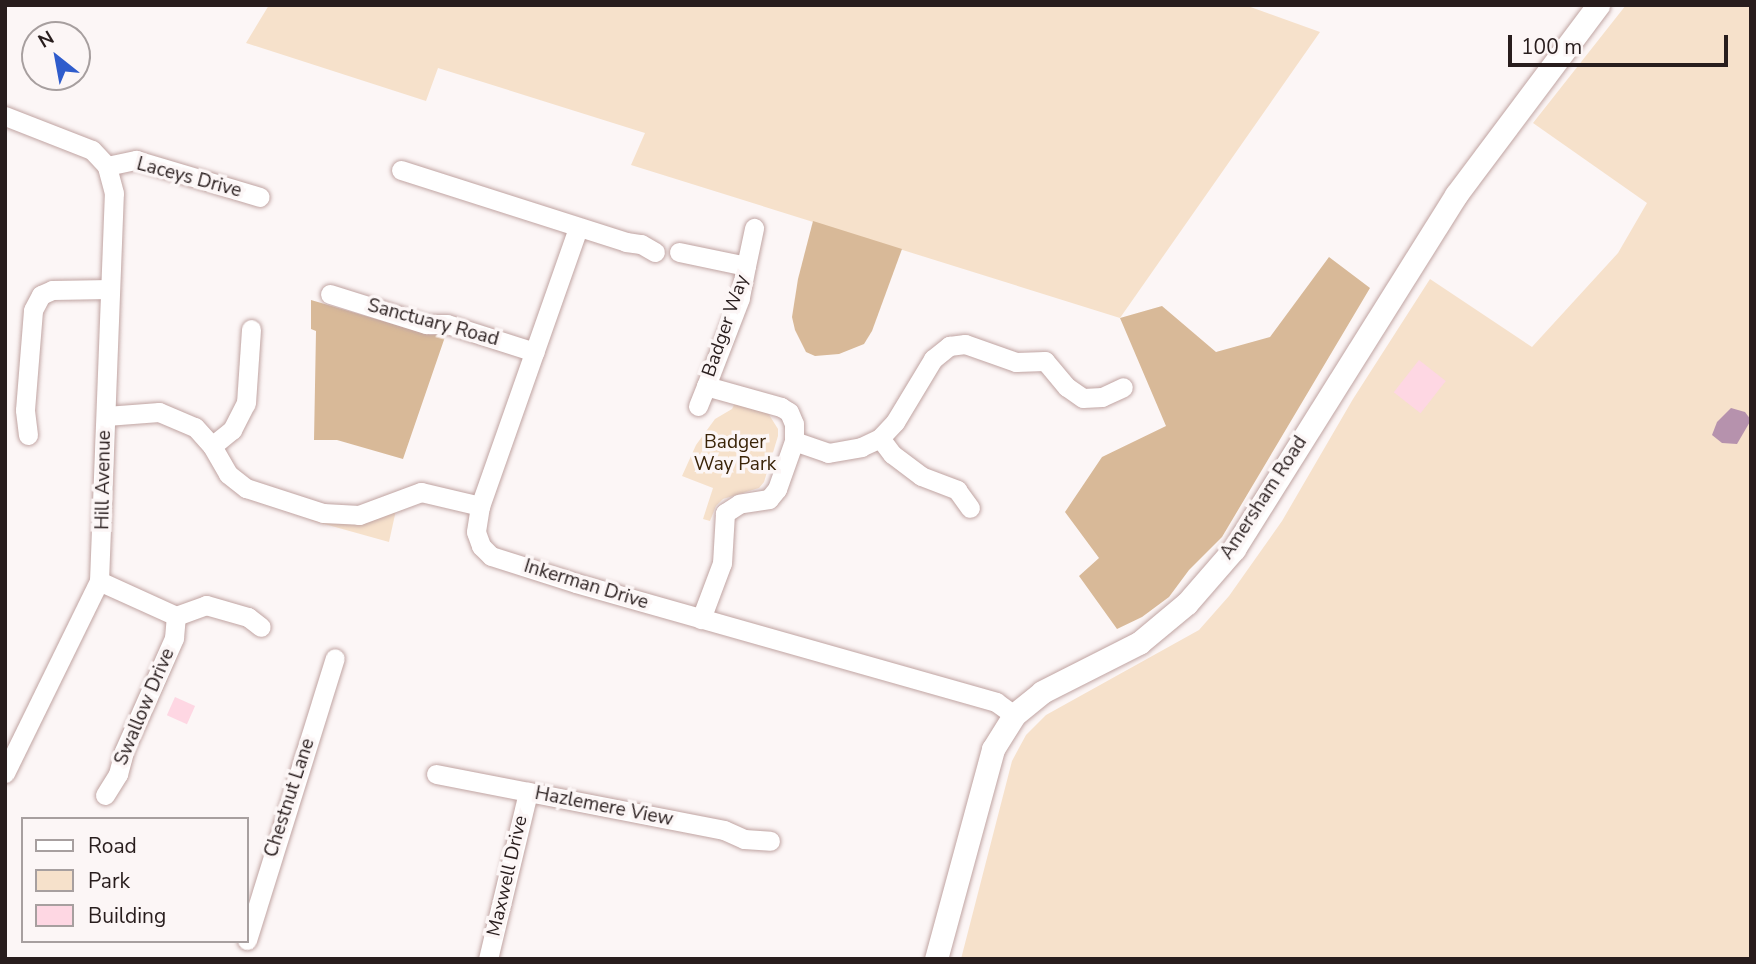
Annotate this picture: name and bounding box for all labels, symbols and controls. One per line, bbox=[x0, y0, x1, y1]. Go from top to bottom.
north arrow bbox=[21, 21, 91, 91]
scale bar bbox=[1511, 21, 1732, 65]
text: N bbox=[33, 25, 59, 55]
text: 100 m bbox=[1521, 33, 1582, 61]
street label: Laceys Drive bbox=[134, 153, 244, 203]
street label: Badger Way bbox=[698, 272, 754, 380]
street label: Sanctuary Road bbox=[365, 295, 501, 351]
street label: Hill Avenue bbox=[92, 430, 116, 530]
park label: Badger Way Park bbox=[694, 432, 776, 476]
street label: Amersham Road bbox=[1216, 432, 1312, 564]
street label: Inkerman Drive bbox=[521, 555, 651, 615]
street label: Swallow Drive bbox=[110, 645, 180, 769]
street label: Chestnut Lane bbox=[260, 736, 320, 860]
street label: Hazlemere View bbox=[533, 782, 675, 832]
street label: Maxwell Drive bbox=[483, 813, 533, 939]
legend bbox=[21, 817, 248, 943]
text: Road bbox=[88, 832, 137, 860]
text: Park bbox=[88, 867, 130, 895]
text: Building bbox=[88, 902, 166, 930]

